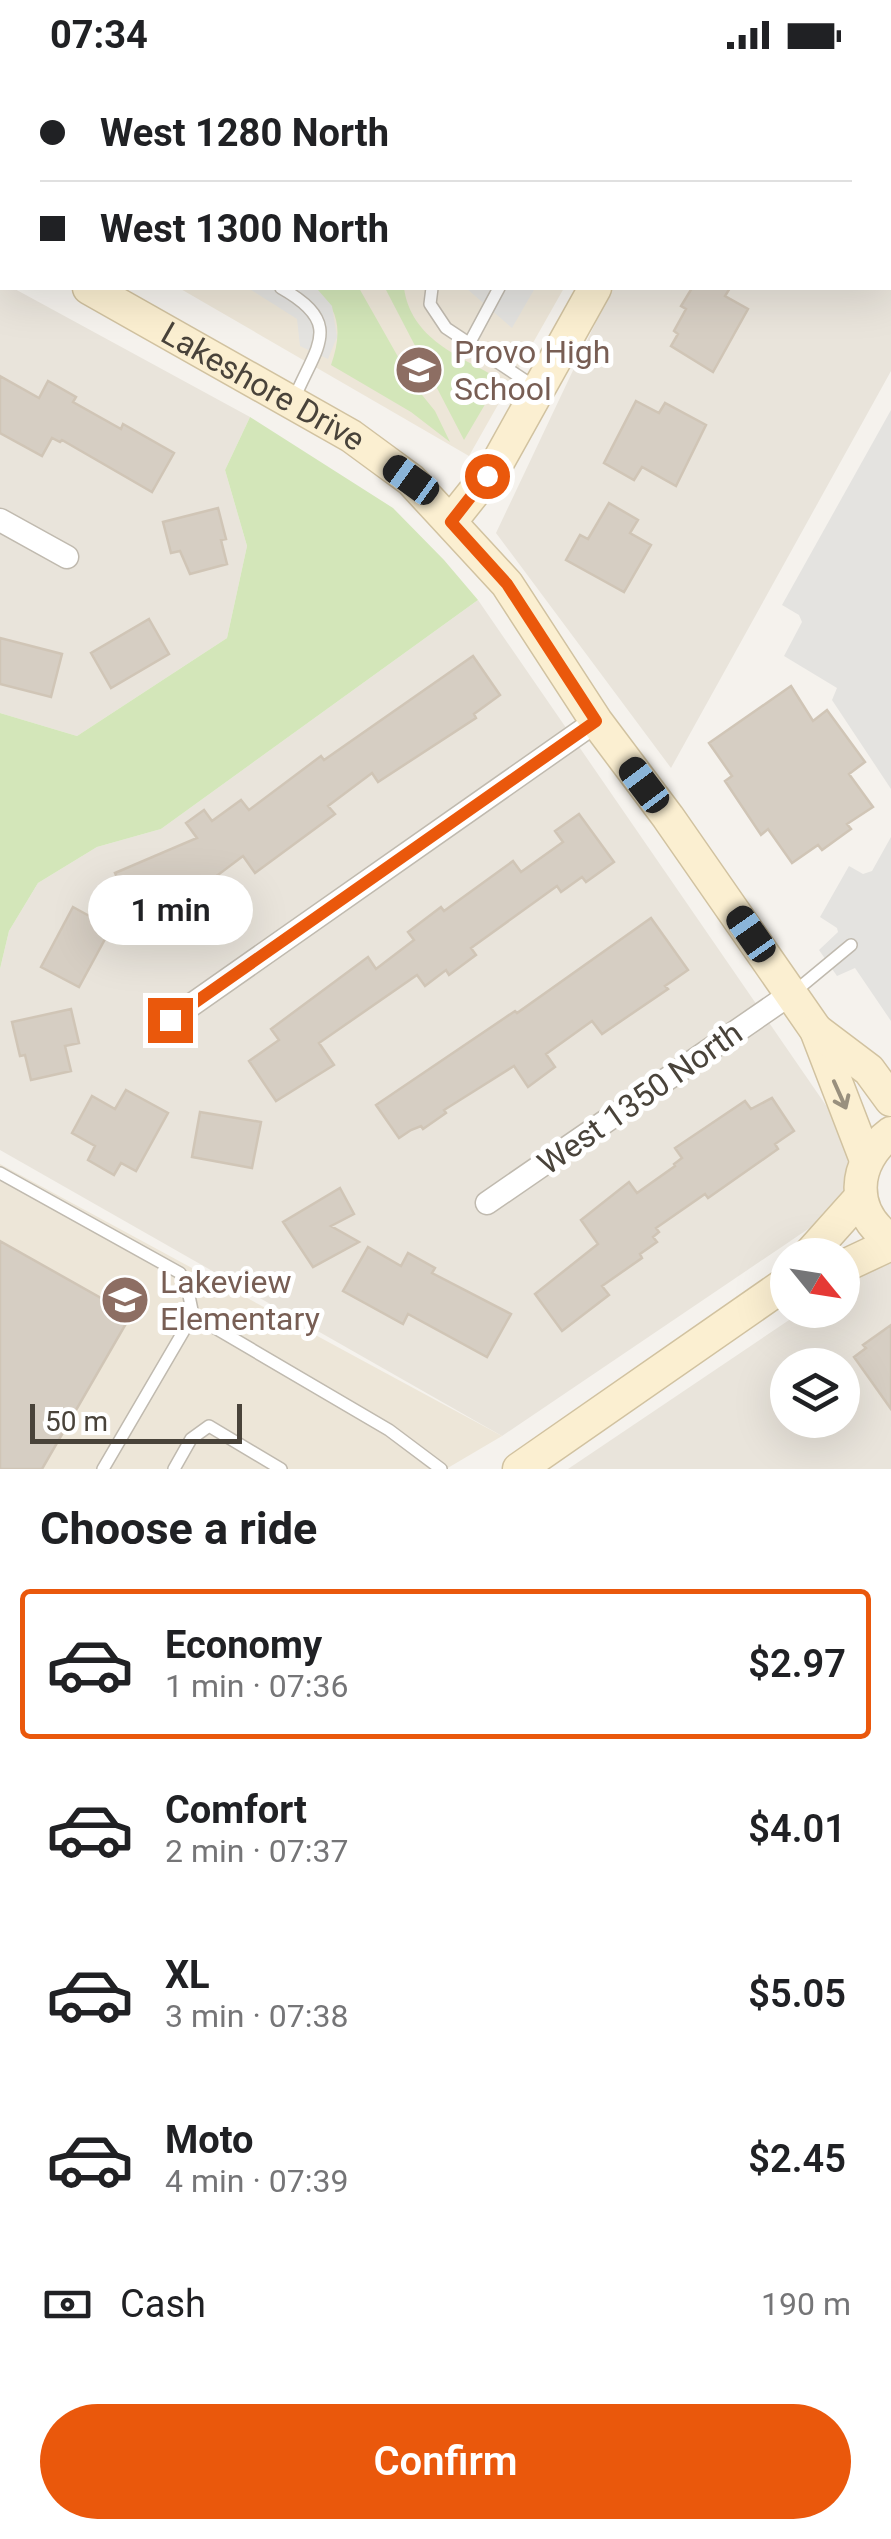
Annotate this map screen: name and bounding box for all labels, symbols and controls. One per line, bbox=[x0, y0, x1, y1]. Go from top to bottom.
text: 07:34 bbox=[50, 13, 148, 57]
text: West 1280 North bbox=[100, 111, 389, 155]
text: West 1300 North bbox=[100, 207, 389, 251]
street label: Lakeshore Drive bbox=[155, 314, 372, 459]
place label: Provo High School bbox=[454, 333, 610, 408]
school or university icon: Provo High School bbox=[393, 344, 445, 396]
car bbox=[378, 450, 444, 510]
route start bbox=[465, 454, 510, 499]
car bbox=[614, 752, 674, 818]
callout: 1 min bbox=[88, 875, 252, 945]
text: 1 min bbox=[130, 891, 211, 929]
car bbox=[722, 901, 780, 967]
route end bbox=[148, 998, 193, 1043]
street label: West 1350 North bbox=[531, 1013, 749, 1183]
one-way arrow bbox=[832, 1079, 850, 1110]
north arrow bbox=[770, 1238, 860, 1328]
map controls bbox=[770, 1238, 860, 1438]
place label: Lakeview Elementary bbox=[160, 1263, 320, 1338]
school or university icon: Lakeview Elementary bbox=[99, 1274, 151, 1326]
button: layers bbox=[770, 1348, 860, 1438]
scale bar bbox=[30, 1399, 242, 1444]
text: 50 m bbox=[45, 1405, 108, 1438]
text: Choose a ride bbox=[40, 1502, 317, 1555]
icon: car bbox=[45, 1619, 135, 1709]
text: Economy bbox=[165, 1623, 322, 1667]
text: $2.97 bbox=[748, 1642, 846, 1686]
text: 1 min · 07:36 bbox=[165, 1667, 348, 1705]
icon: car bbox=[45, 1784, 135, 1874]
text: Comfort bbox=[165, 1788, 307, 1832]
text: $4.01 bbox=[748, 1807, 846, 1851]
text: 2 min · 07:37 bbox=[165, 1832, 348, 1870]
icon: car bbox=[45, 1949, 135, 2039]
text: XL bbox=[165, 1953, 210, 1997]
text: $5.05 bbox=[748, 1972, 846, 2016]
text: 3 min · 07:38 bbox=[165, 1997, 348, 2035]
icon: car bbox=[45, 2114, 135, 2204]
text: Moto bbox=[165, 2118, 254, 2162]
text: $2.45 bbox=[748, 2137, 846, 2181]
text: 4 min · 07:39 bbox=[165, 2162, 348, 2200]
icon: cash bbox=[40, 2277, 95, 2332]
text: Cash bbox=[120, 2282, 206, 2326]
text: 190 m bbox=[761, 2285, 851, 2323]
button: Confirm bbox=[40, 2404, 851, 2519]

